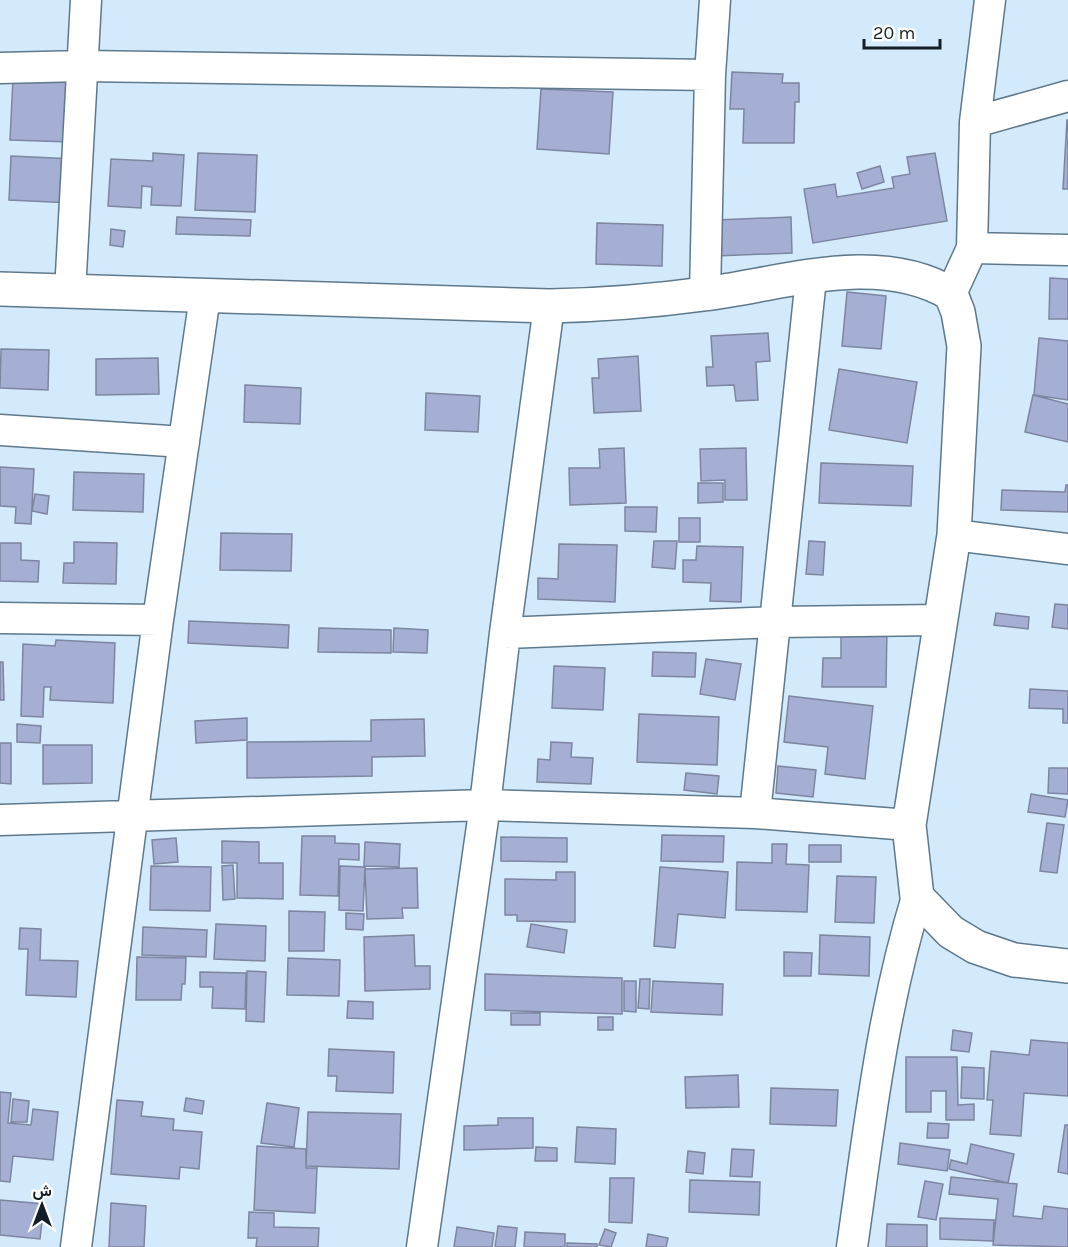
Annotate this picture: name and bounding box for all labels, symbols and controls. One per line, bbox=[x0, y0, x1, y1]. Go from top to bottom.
scale bar bbox=[864, 12, 940, 50]
text: 20 m bbox=[873, 22, 915, 44]
north arrow bbox=[12, 1175, 72, 1235]
text: ش bbox=[32, 1181, 52, 1200]

